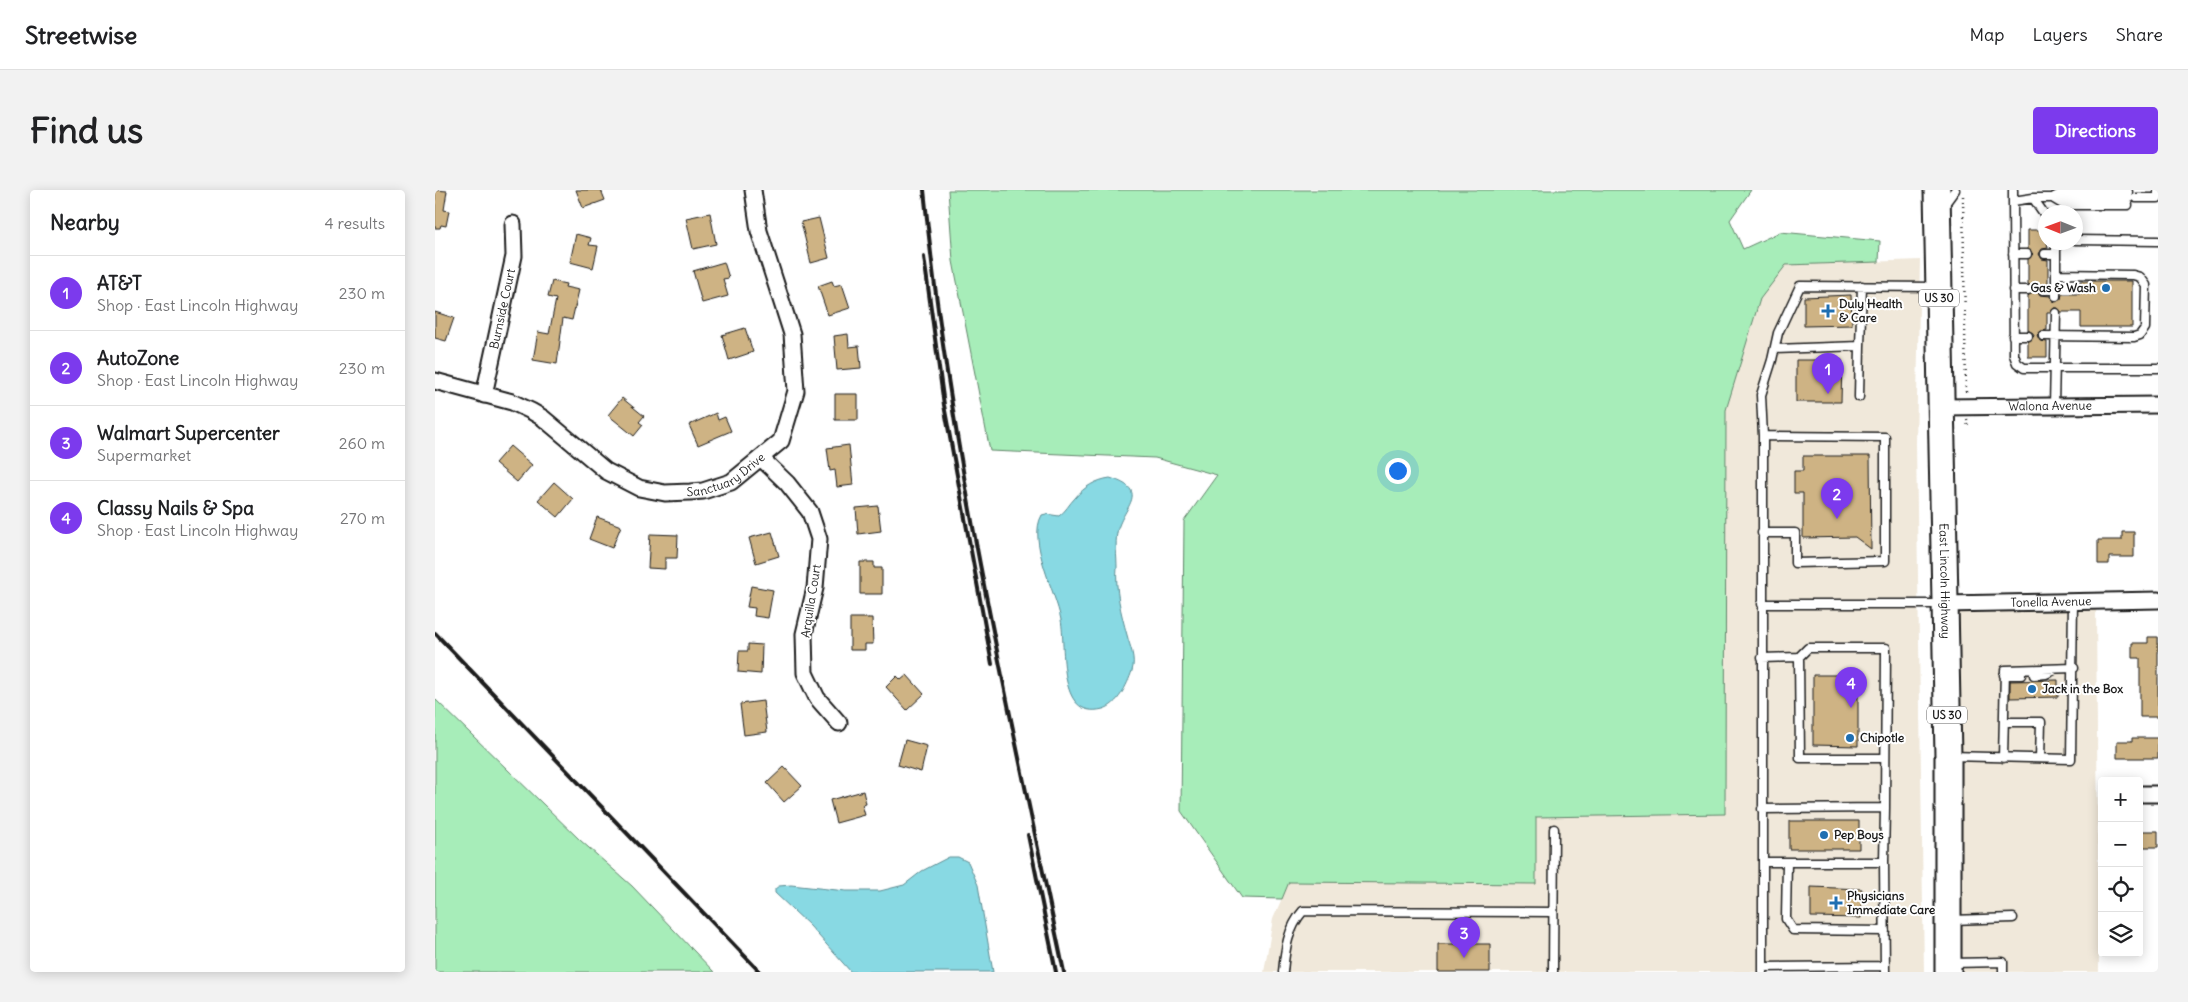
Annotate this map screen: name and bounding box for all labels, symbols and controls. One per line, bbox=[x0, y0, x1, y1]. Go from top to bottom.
text: Streetwise bbox=[25, 20, 137, 50]
text: Map bbox=[1969, 23, 2004, 46]
text: Layers bbox=[2032, 23, 2088, 46]
text: Share bbox=[2116, 23, 2163, 46]
button: Directions bbox=[2033, 107, 2158, 154]
text: Find us bbox=[30, 108, 143, 152]
north arrow bbox=[2038, 205, 2083, 250]
text: Nearby bbox=[50, 209, 120, 236]
text: 4 results bbox=[324, 213, 385, 233]
street label: Burnside Court bbox=[486, 267, 518, 350]
text: AT&T bbox=[97, 271, 142, 295]
place label: Gas & Wash bbox=[2030, 280, 2096, 295]
marker: Gas & Wash bbox=[2100, 282, 2112, 294]
text: 1 bbox=[63, 283, 69, 303]
text: 230 m bbox=[339, 283, 385, 303]
road number: US 30 bbox=[1919, 290, 1959, 306]
text: Shop · East Lincoln Highway bbox=[97, 295, 298, 315]
place label: Duly Health & Care bbox=[1839, 296, 1902, 325]
marker: Duly Health & Care bbox=[1821, 304, 1835, 318]
text: AutoZone bbox=[97, 346, 179, 370]
pin: 1 bbox=[1812, 353, 1844, 394]
text: 2 bbox=[62, 358, 70, 378]
text: 230 m bbox=[339, 358, 385, 378]
text: Shop · East Lincoln Highway bbox=[97, 370, 298, 390]
street label: Walona Avenue bbox=[2008, 398, 2092, 413]
text: Walmart Supercenter bbox=[97, 421, 280, 445]
text: 3 bbox=[61, 433, 71, 453]
text: 260 m bbox=[339, 433, 385, 453]
text: Supermarket bbox=[97, 445, 191, 465]
street label: Sanctuary Drive bbox=[686, 449, 768, 499]
your location bbox=[1385, 458, 1411, 484]
pin: 2 bbox=[1821, 478, 1853, 519]
text: Classy Nails & Spa bbox=[97, 496, 254, 520]
text: 4 bbox=[61, 508, 71, 528]
text: 270 m bbox=[340, 508, 385, 528]
text: Shop · East Lincoln Highway bbox=[97, 520, 298, 540]
street label: East Lincoln Highway bbox=[1936, 523, 1954, 639]
street label: Arquilla Court bbox=[797, 563, 824, 639]
street label: Tonella Avenue bbox=[2010, 593, 2092, 610]
pin: 4 bbox=[1835, 667, 1867, 708]
place label: Jack in the Box bbox=[2042, 681, 2123, 696]
marker: Jack in the Box bbox=[2026, 683, 2038, 695]
road number: US 30 bbox=[1927, 706, 1967, 724]
place label: Chipotle bbox=[1860, 730, 1905, 746]
marker: Chipotle bbox=[1844, 732, 1856, 744]
map controls bbox=[2098, 777, 2143, 957]
button: + bbox=[2098, 777, 2143, 822]
button: − bbox=[2098, 822, 2143, 867]
place label: Pep Boys bbox=[1834, 827, 1884, 843]
marker: Pep Boys bbox=[1818, 829, 1830, 841]
button: locate bbox=[2098, 867, 2143, 912]
place label: Physicians Immediate Care bbox=[1847, 888, 1936, 917]
marker: Physicians Immediate Care bbox=[1829, 896, 1843, 910]
button: layers bbox=[2098, 912, 2143, 957]
pin: 3 bbox=[1448, 917, 1480, 958]

